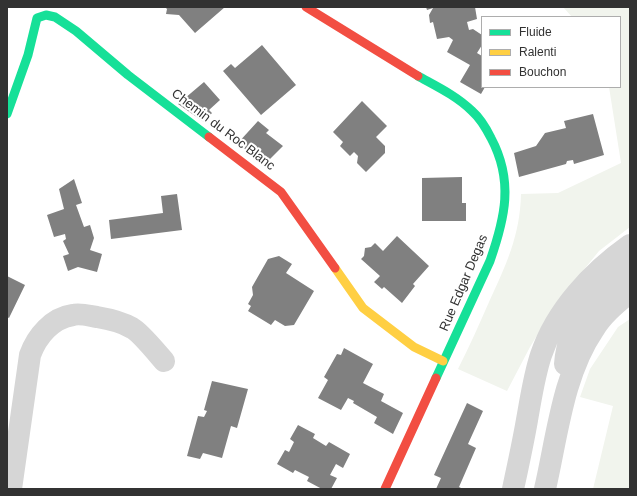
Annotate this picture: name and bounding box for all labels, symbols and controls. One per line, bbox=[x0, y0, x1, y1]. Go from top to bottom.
legend bbox=[481, 16, 621, 88]
text: Fluide bbox=[519, 25, 552, 39]
text: Ralenti bbox=[519, 45, 556, 59]
text: Bouchon bbox=[519, 65, 566, 79]
street label: Chemin du Roc Blanc bbox=[168, 86, 278, 174]
street label: Rue Edgar Degas bbox=[437, 232, 491, 334]

